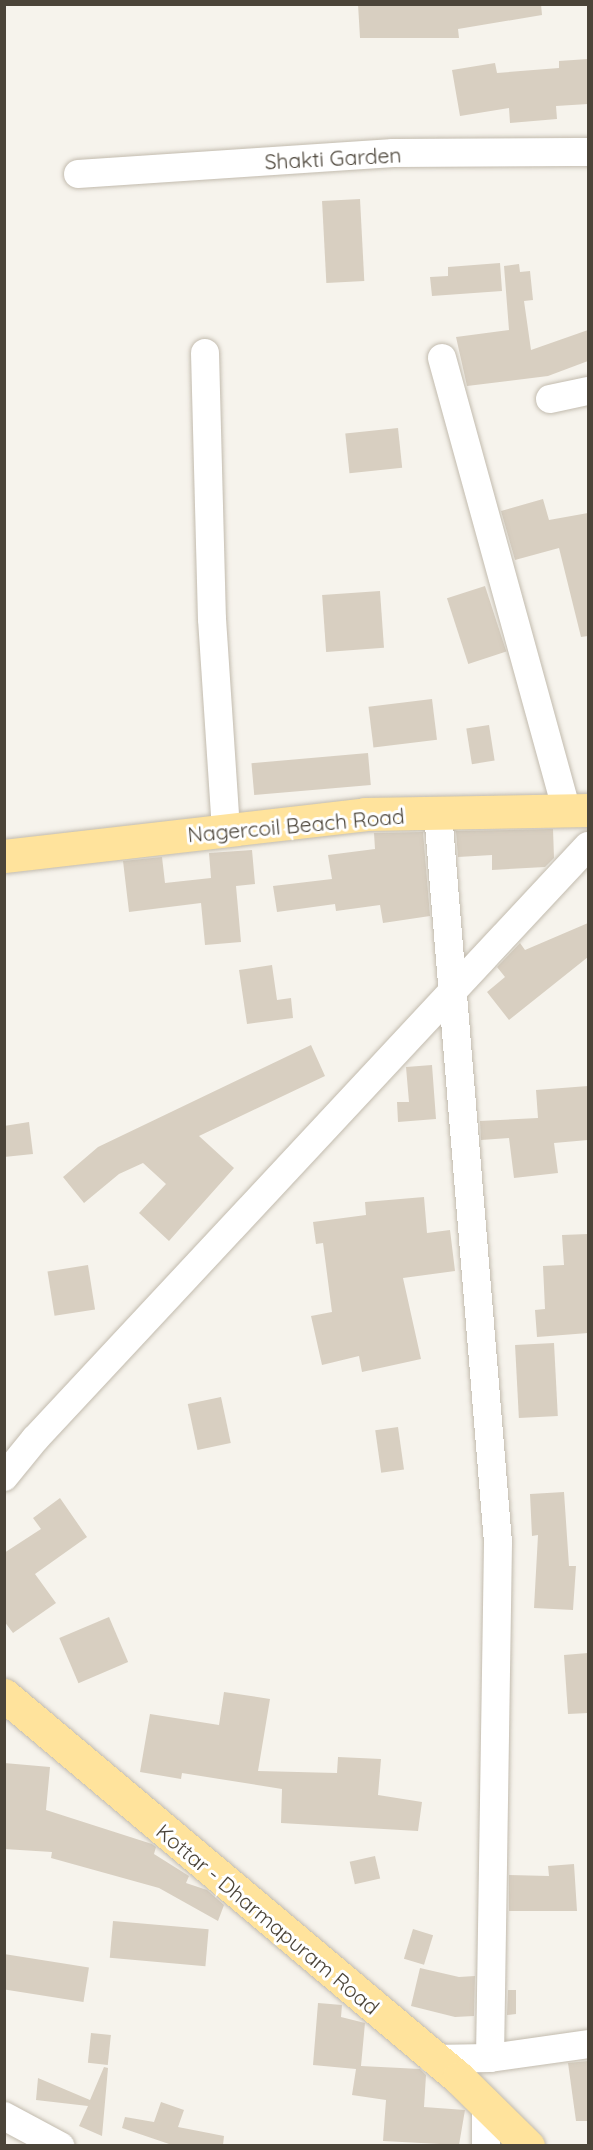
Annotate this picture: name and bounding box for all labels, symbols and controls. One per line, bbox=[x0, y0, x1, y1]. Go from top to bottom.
street label: Shakti Garden bbox=[264, 142, 402, 174]
street label: Nagercoil Beach Road bbox=[186, 803, 406, 847]
street label: Kottar - Dharmapuram Road bbox=[151, 1818, 385, 2020]

